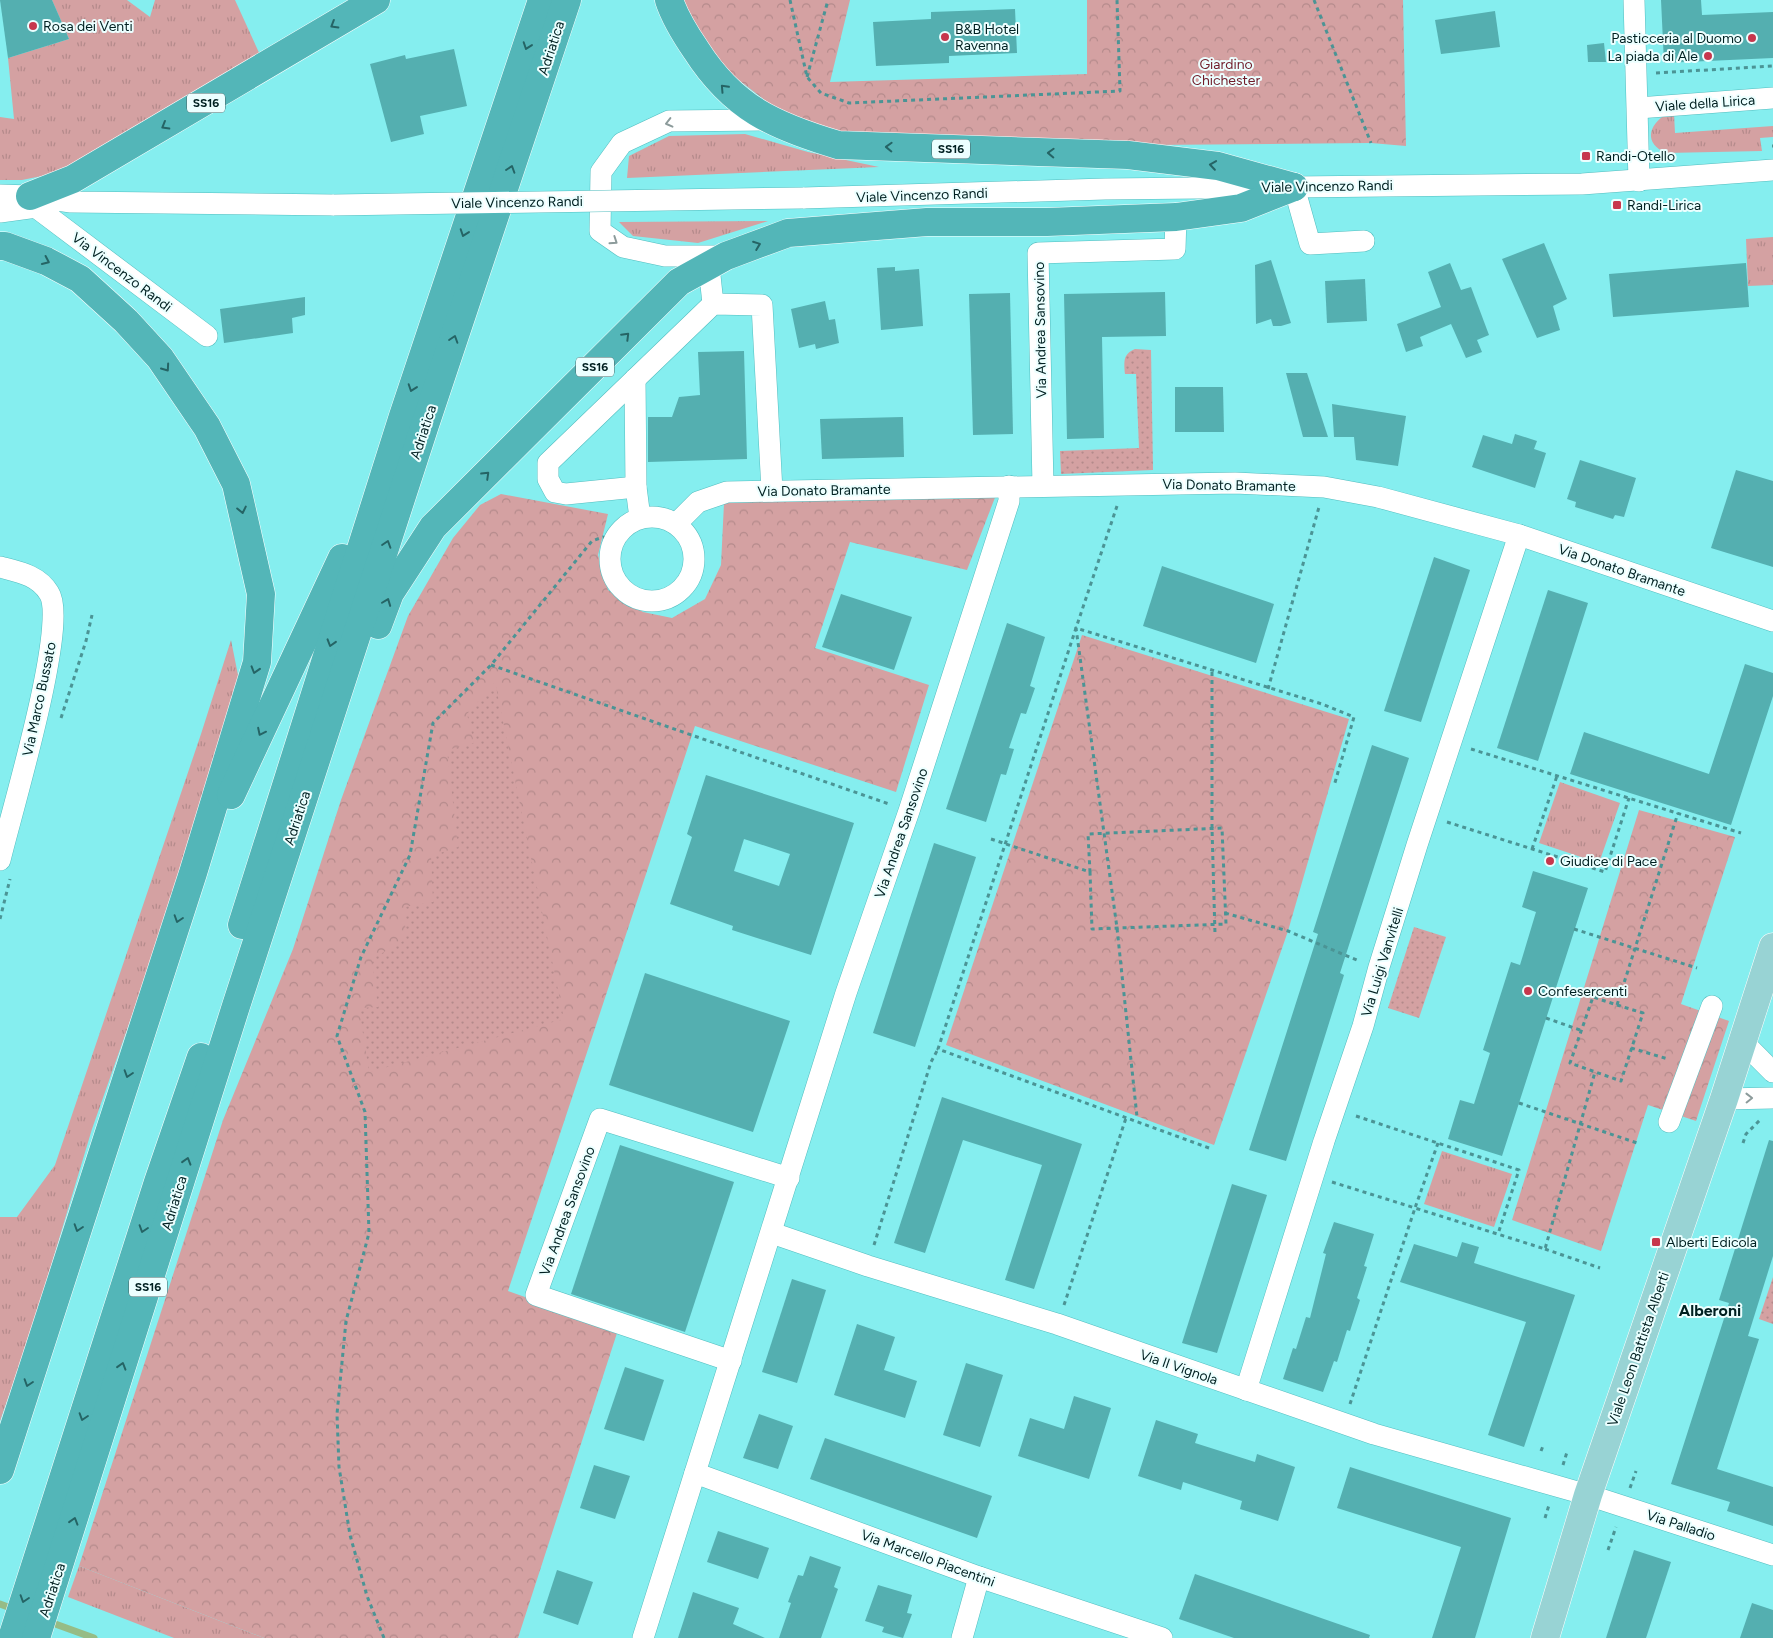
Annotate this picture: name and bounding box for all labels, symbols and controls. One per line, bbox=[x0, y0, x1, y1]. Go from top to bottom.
place label: Rosa dei Venti bbox=[43, 18, 133, 35]
one-way arrow bbox=[331, 19, 340, 29]
street label: Adriatica bbox=[535, 19, 568, 77]
marker: Rosa dei Venti bbox=[27, 20, 39, 32]
place label: B&B Hotel Ravenna bbox=[955, 21, 1019, 54]
place label: Pasticceria al Duomo bbox=[1611, 30, 1742, 47]
marker: B&B Hotel Ravenna bbox=[939, 31, 951, 43]
marker: Pasticceria al Duomo bbox=[1746, 32, 1758, 44]
one-way arrow bbox=[522, 42, 532, 50]
place label: La piada di Ale bbox=[1608, 48, 1698, 65]
marker: La piada di Ale bbox=[1702, 50, 1714, 62]
park label: Giardino Chichester bbox=[1192, 56, 1260, 89]
one-way arrow bbox=[721, 84, 730, 93]
street label: Viale della Lirica bbox=[1655, 92, 1756, 115]
road number: SS16 bbox=[187, 94, 225, 112]
one-way arrow bbox=[664, 117, 673, 128]
one-way arrow bbox=[161, 120, 170, 130]
road number: SS16 bbox=[932, 140, 970, 158]
one-way arrow bbox=[884, 142, 892, 152]
one-way arrow bbox=[1047, 147, 1055, 158]
place label: Randi-Otello bbox=[1596, 148, 1675, 165]
marker: Randi-Otello bbox=[1580, 150, 1592, 162]
one-way arrow bbox=[1209, 161, 1217, 171]
one-way arrow bbox=[505, 165, 515, 173]
street label: Viale Vincenzo Randi bbox=[1261, 177, 1393, 196]
street label: Viale Vincenzo Randi bbox=[856, 185, 988, 206]
street label: Viale Vincenzo Randi bbox=[451, 193, 583, 212]
place label: Randi-Lirica bbox=[1627, 197, 1701, 214]
marker: Randi-Lirica bbox=[1611, 199, 1623, 211]
street label: Via Vincenzo Randi bbox=[68, 229, 175, 316]
one-way arrow bbox=[460, 229, 470, 237]
one-way arrow bbox=[608, 235, 618, 244]
one-way arrow bbox=[752, 240, 761, 251]
one-way arrow bbox=[41, 255, 50, 266]
street label: Via Andrea Sansovino bbox=[1031, 262, 1050, 398]
one-way arrow bbox=[620, 333, 629, 342]
one-way arrow bbox=[448, 336, 458, 344]
road number: SS16 bbox=[576, 358, 614, 377]
one-way arrow bbox=[160, 362, 169, 372]
one-way arrow bbox=[408, 383, 418, 391]
street label: Adriatica bbox=[407, 403, 440, 461]
one-way arrow bbox=[480, 472, 489, 481]
street label: Via Donato Bramante bbox=[1162, 476, 1296, 495]
street label: Via Donato Bramante bbox=[757, 481, 891, 500]
one-way arrow bbox=[236, 505, 247, 514]
one-way arrow bbox=[381, 540, 391, 548]
street label: Via Donato Bramante bbox=[1556, 541, 1688, 600]
one-way arrow bbox=[381, 598, 391, 607]
one-way arrow bbox=[327, 638, 337, 646]
street label: Via Marco Bussato bbox=[19, 640, 60, 758]
one-way arrow bbox=[250, 665, 260, 673]
one-way arrow bbox=[257, 727, 267, 736]
street label: Via Andrea Sansovino bbox=[871, 766, 932, 900]
street label: Adriatica bbox=[281, 789, 314, 847]
place label: Giudice di Pace bbox=[1560, 853, 1657, 870]
marker: Giudice di Pace bbox=[1544, 855, 1556, 867]
street label: Via Luigi Vanvitelli bbox=[1358, 905, 1407, 1019]
one-way arrow bbox=[174, 915, 184, 923]
place label: Confesercenti bbox=[1538, 983, 1627, 1000]
marker: Confesercenti bbox=[1522, 985, 1534, 997]
one-way arrow bbox=[124, 1069, 134, 1077]
one-way arrow bbox=[1745, 1093, 1753, 1103]
street label: Via Andrea Sansovino bbox=[536, 1144, 599, 1278]
one-way arrow bbox=[181, 1158, 191, 1166]
street label: Adriatica bbox=[158, 1174, 191, 1232]
one-way arrow bbox=[74, 1224, 84, 1232]
one-way arrow bbox=[139, 1224, 149, 1232]
place label: Alberti Edicola bbox=[1666, 1234, 1757, 1251]
marker: Alberti Edicola bbox=[1650, 1236, 1662, 1248]
street label: Viale Leon Battista Alberti bbox=[1604, 1270, 1673, 1429]
road number: SS16 bbox=[129, 1277, 167, 1296]
district label: Alberoni bbox=[1679, 1301, 1741, 1320]
street label: Via Il Vignola bbox=[1138, 1346, 1220, 1389]
one-way arrow bbox=[117, 1363, 127, 1371]
one-way arrow bbox=[24, 1378, 34, 1387]
one-way arrow bbox=[79, 1412, 89, 1420]
street label: Via Palladio bbox=[1644, 1506, 1717, 1545]
one-way arrow bbox=[68, 1518, 78, 1526]
street label: Via Marcello Piacentini bbox=[859, 1526, 997, 1591]
street label: Adriatica bbox=[36, 1561, 69, 1619]
one-way arrow bbox=[20, 1595, 30, 1603]

